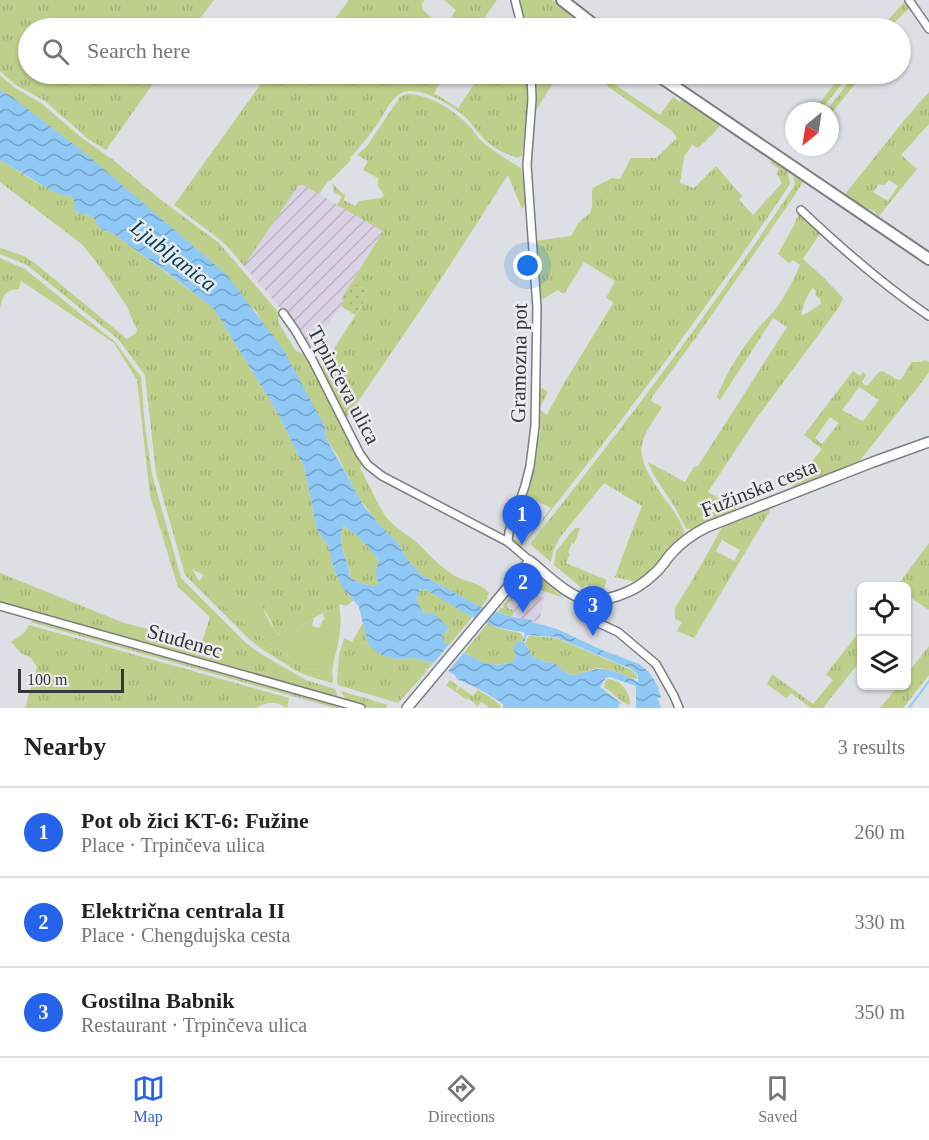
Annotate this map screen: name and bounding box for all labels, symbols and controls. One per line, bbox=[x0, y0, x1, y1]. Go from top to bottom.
search box bbox=[18, 18, 911, 84]
icon: search bbox=[39, 35, 72, 68]
text: Search here bbox=[87, 38, 190, 63]
north arrow bbox=[785, 102, 839, 156]
water label: Ljubljanica bbox=[125, 214, 221, 296]
your location bbox=[513, 251, 542, 280]
street label: Gramozna pot bbox=[506, 303, 532, 423]
street label: Trpinčeva ulica bbox=[303, 322, 386, 449]
street label: Fužinska cesta bbox=[697, 454, 821, 522]
pin: 1 bbox=[502, 496, 542, 545]
pin: 2 bbox=[504, 564, 542, 613]
map controls bbox=[857, 582, 911, 690]
button: locate bbox=[857, 582, 911, 636]
pin: 3 bbox=[574, 586, 612, 636]
street label: Studenec bbox=[145, 619, 225, 663]
button: layers bbox=[857, 636, 911, 690]
scale bar bbox=[18, 666, 124, 694]
text: 100 m bbox=[27, 671, 67, 688]
text: Nearby bbox=[24, 732, 106, 761]
text: 3 results bbox=[838, 736, 905, 758]
text: Pot ob žici KT-6: Fužine bbox=[81, 808, 309, 833]
text: 1 bbox=[39, 821, 49, 843]
text: 260 m bbox=[854, 821, 905, 843]
text: Place · Trpinčeva ulica bbox=[81, 834, 265, 856]
text: Električna centrala II bbox=[81, 898, 285, 923]
text: 2 bbox=[39, 911, 49, 933]
text: 330 m bbox=[854, 911, 905, 933]
text: Place · Chengdujska cesta bbox=[81, 924, 290, 946]
text: Gostilna Babnik bbox=[81, 988, 234, 1013]
text: 3 bbox=[39, 1001, 49, 1023]
text: 350 m bbox=[854, 1001, 905, 1023]
text: Restaurant · Trpinčeva ulica bbox=[81, 1014, 307, 1036]
tab: Map bbox=[132, 1072, 165, 1126]
tab: Directions bbox=[428, 1072, 495, 1126]
tab: Saved bbox=[758, 1072, 797, 1126]

